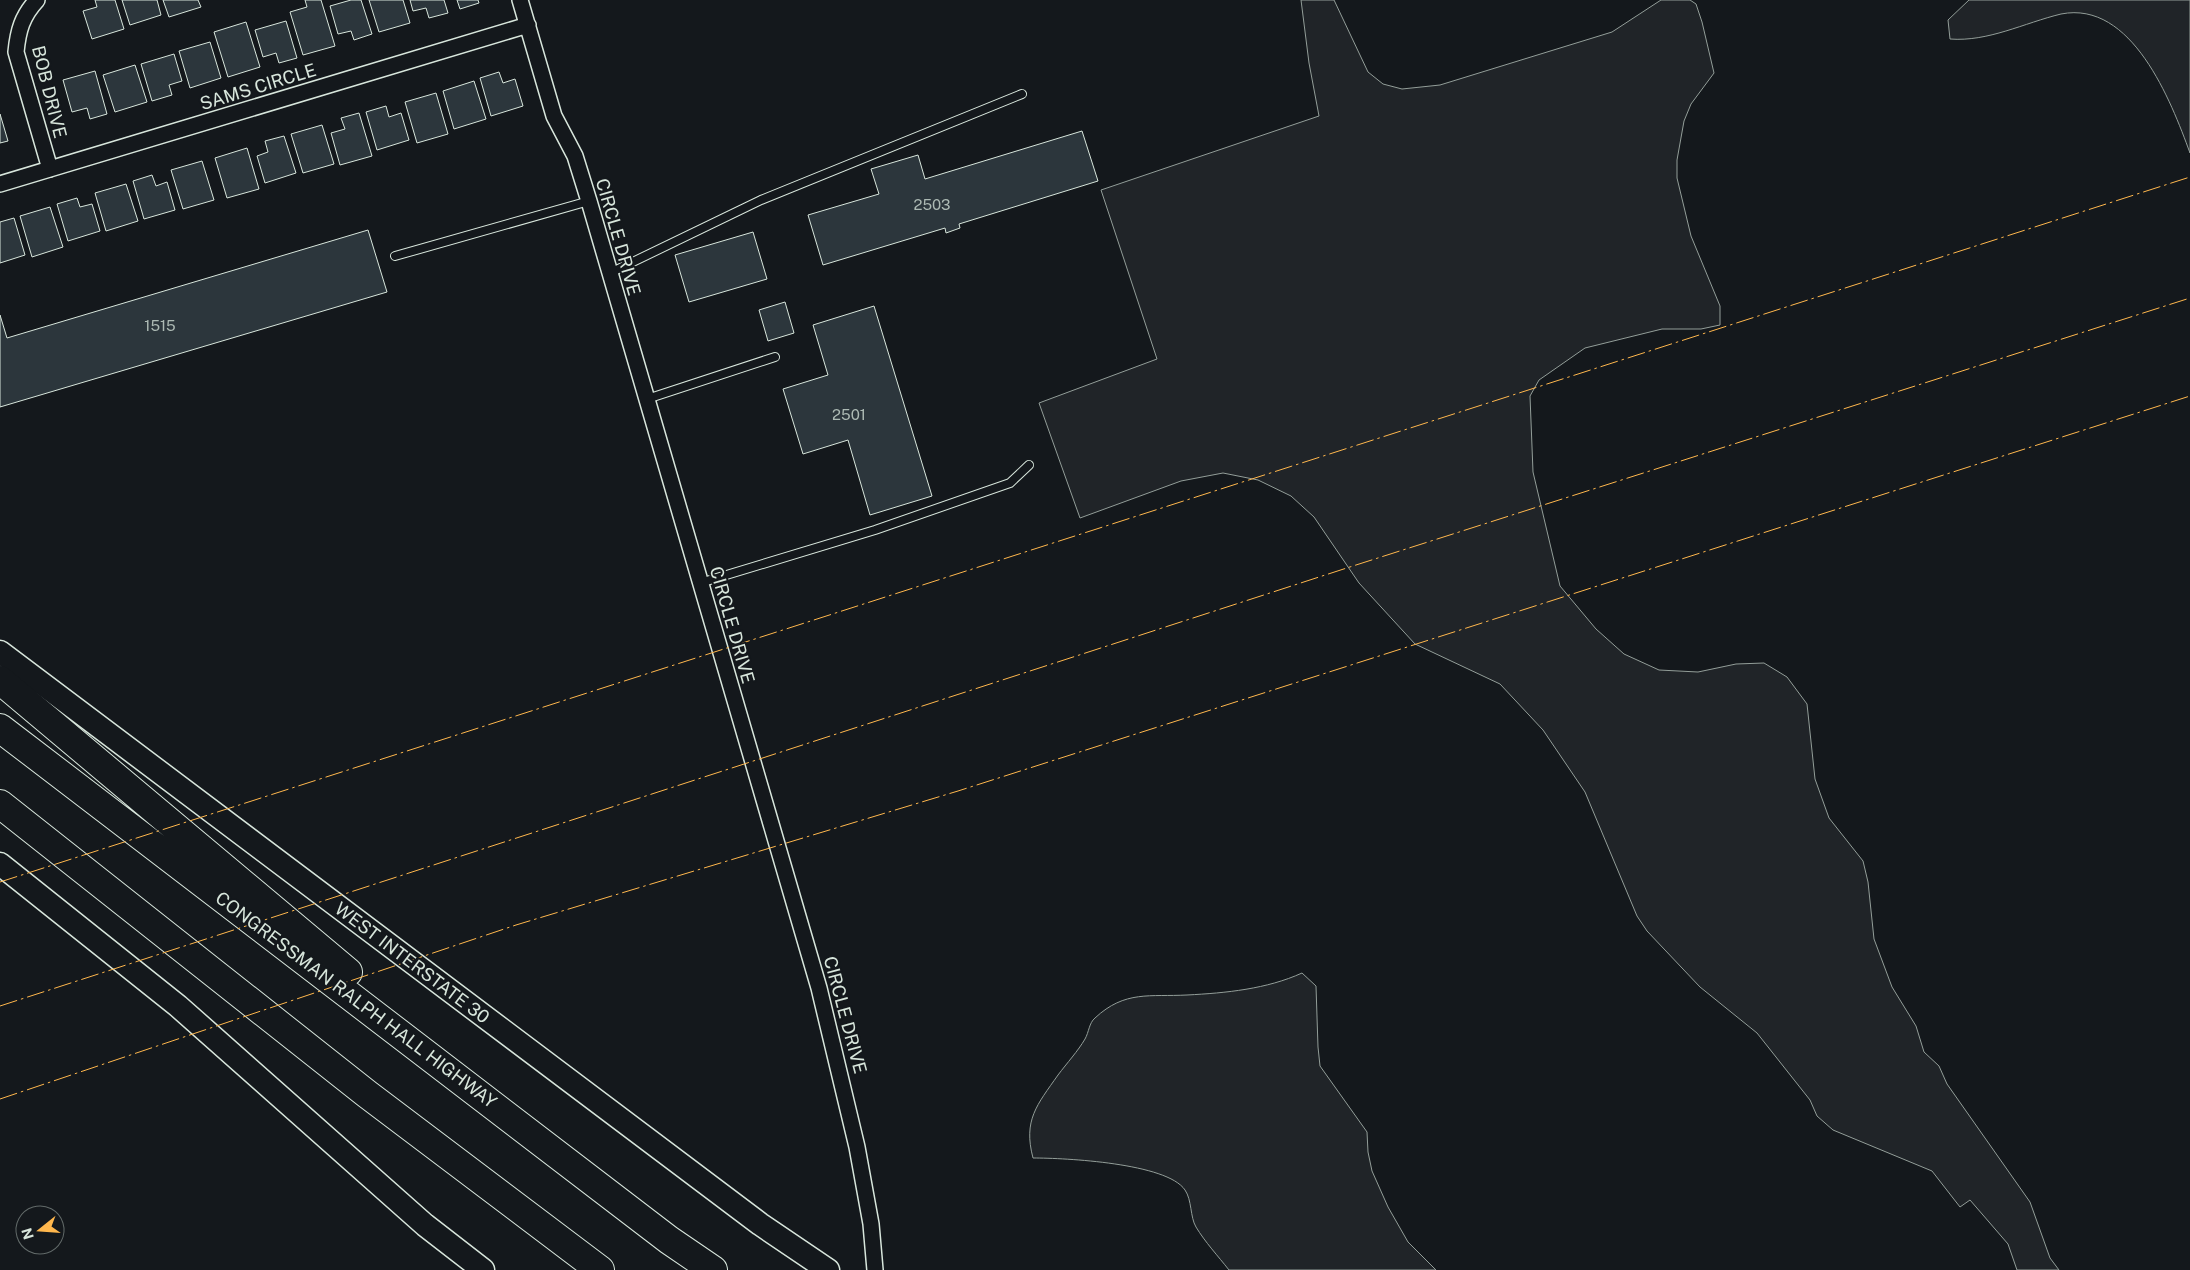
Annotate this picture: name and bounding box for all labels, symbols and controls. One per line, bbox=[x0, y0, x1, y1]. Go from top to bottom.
street label: BOB DRIVE bbox=[28, 43, 71, 140]
street label: SAMS CIRCLE bbox=[197, 59, 318, 114]
street label: CIRCLE DRIVE bbox=[592, 176, 645, 298]
house number: 2503 bbox=[913, 196, 951, 213]
house number: 1515 bbox=[144, 317, 176, 334]
house number: 2501 bbox=[832, 406, 866, 423]
street label: CIRCLE DRIVE bbox=[706, 564, 759, 686]
street label: CONGRESSMAN RALPH HALL HIGHWAY bbox=[212, 887, 501, 1112]
street label: WEST INTERSTATE 30 bbox=[331, 898, 494, 1028]
street label: CIRCLE DRIVE bbox=[820, 954, 871, 1076]
north arrow bbox=[15, 1205, 65, 1255]
text: N bbox=[18, 1226, 37, 1241]

